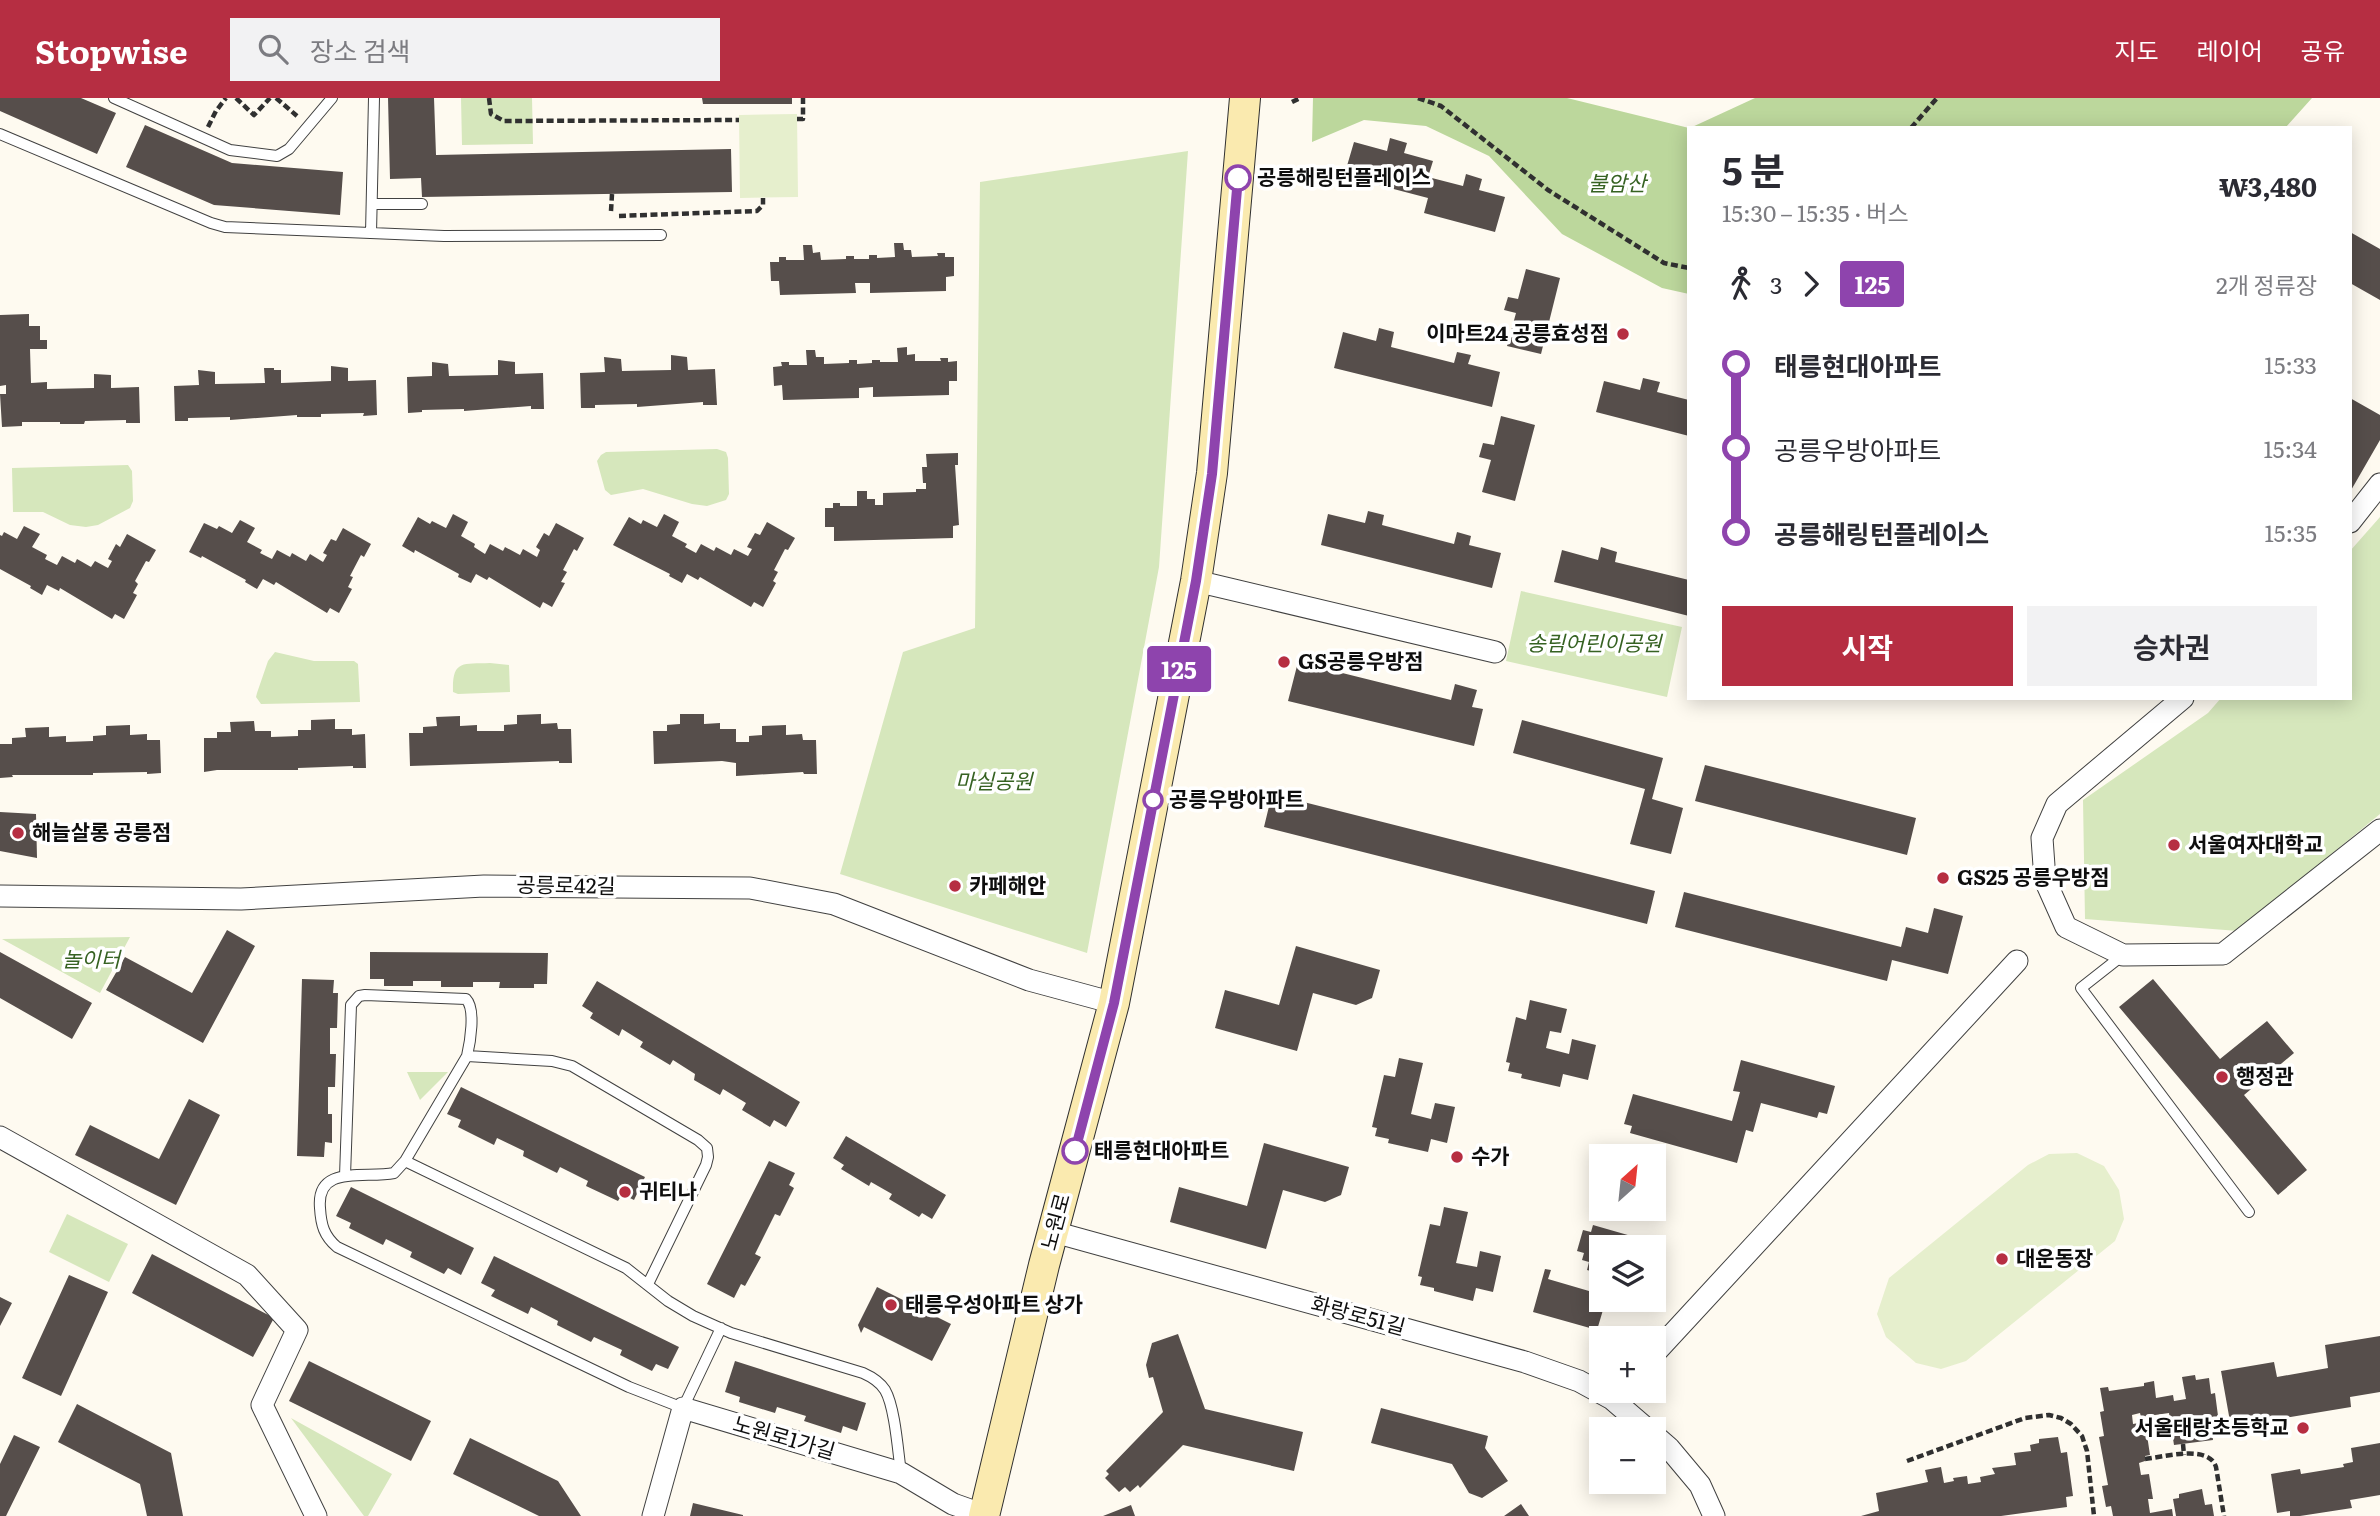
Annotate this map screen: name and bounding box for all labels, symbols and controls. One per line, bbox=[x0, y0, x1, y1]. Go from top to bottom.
search box bbox=[230, 18, 720, 81]
text: Stopwise bbox=[35, 25, 188, 74]
icon: search bbox=[254, 30, 292, 68]
text: 장소 검색 bbox=[310, 30, 411, 69]
text: 지도 bbox=[2114, 32, 2159, 67]
text: 레이어 bbox=[2197, 32, 2263, 67]
text: 공유 bbox=[2301, 32, 2345, 67]
text: 5 분 bbox=[1722, 140, 1785, 197]
place label: 공릉해링턴플레이스 bbox=[1257, 160, 1431, 191]
marker: 공릉해링턴플레이스 bbox=[1225, 165, 1251, 191]
park label: 불암산 bbox=[1588, 166, 1649, 197]
text: ₩3,480 bbox=[2219, 166, 2317, 205]
text: 15:30 – 15:35 · 버스 bbox=[1722, 195, 1909, 229]
icon: walk bbox=[1722, 265, 1760, 303]
icon: forward bbox=[1792, 265, 1830, 303]
text: 125 bbox=[1854, 266, 1890, 301]
text: 3 bbox=[1770, 267, 1782, 301]
text: 2개 정류장 bbox=[2216, 267, 2317, 301]
place label: 이마트24 공릉효성점 bbox=[1426, 316, 1609, 347]
marker: 이마트24 공릉효성점 bbox=[1615, 326, 1631, 342]
text: 태릉현대아파트 bbox=[1774, 345, 1941, 384]
text: 15:33 bbox=[2264, 347, 2317, 381]
text: 공릉우방아파트 bbox=[1774, 429, 1941, 468]
text: 15:34 bbox=[2264, 431, 2317, 465]
text: 공릉해링턴플레이스 bbox=[1774, 513, 1989, 552]
text: 15:35 bbox=[2264, 515, 2317, 549]
button: 시작 bbox=[1722, 606, 2013, 686]
button: 승차권 bbox=[2027, 606, 2317, 686]
park label: 송림어린이공원 bbox=[1526, 626, 1663, 657]
place label: GS공릉우방점 bbox=[1298, 644, 1424, 675]
line badge: 125 bbox=[1139, 646, 1219, 692]
text: 125 bbox=[1161, 651, 1197, 686]
marker: GS공릉우방점 bbox=[1276, 654, 1292, 670]
park label: 마실공원 bbox=[955, 764, 1034, 795]
place label: 공릉우방아파트 bbox=[1169, 782, 1304, 813]
marker: 공릉우방아파트 bbox=[1143, 790, 1163, 810]
place label: 해늘살롱 공릉점 bbox=[32, 815, 171, 846]
marker: 해늘살롱 공릉점 bbox=[10, 825, 26, 841]
place label: 서울여자대학교 bbox=[2188, 827, 2323, 858]
marker: 서울여자대학교 bbox=[2166, 837, 2182, 853]
place label: GS25 공릉우방점 bbox=[1957, 860, 2109, 891]
street label: 공릉로42길 bbox=[516, 867, 616, 900]
place label: 카페해안 bbox=[969, 868, 1046, 899]
marker: GS25 공릉우방점 bbox=[1935, 870, 1951, 886]
marker: 카페해안 bbox=[947, 878, 963, 894]
park label: 놀이터 bbox=[62, 942, 123, 973]
place label: 행정관 bbox=[2236, 1059, 2294, 1090]
marker: 행정관 bbox=[2214, 1069, 2230, 1085]
place label: 태릉현대아파트 bbox=[1094, 1133, 1229, 1164]
marker: 태릉현대아파트 bbox=[1062, 1138, 1088, 1164]
place label: 수가 bbox=[1471, 1139, 1510, 1170]
north arrow bbox=[1589, 1144, 1666, 1222]
map controls bbox=[1589, 1144, 1666, 1494]
marker: 수가 bbox=[1449, 1149, 1465, 1165]
place label: 귀티나 bbox=[639, 1174, 697, 1205]
marker: 귀티나 bbox=[617, 1184, 633, 1200]
street label: 노원로 bbox=[1031, 1189, 1076, 1253]
button: layers bbox=[1589, 1235, 1666, 1312]
place label: 대운동장 bbox=[2016, 1241, 2093, 1272]
marker: 대운동장 bbox=[1994, 1251, 2010, 1267]
street label: 화랑로51길 bbox=[1308, 1286, 1409, 1341]
place label: 태릉우성아파트 상가 bbox=[905, 1287, 1083, 1318]
marker: 태릉우성아파트 상가 bbox=[883, 1297, 899, 1313]
button: + bbox=[1589, 1326, 1666, 1403]
street label: 노원로1가길 bbox=[730, 1406, 840, 1465]
place label: 서울태랑초등학교 bbox=[2134, 1410, 2289, 1441]
button: − bbox=[1589, 1417, 1666, 1494]
marker: 서울태랑초등학교 bbox=[2295, 1420, 2311, 1436]

